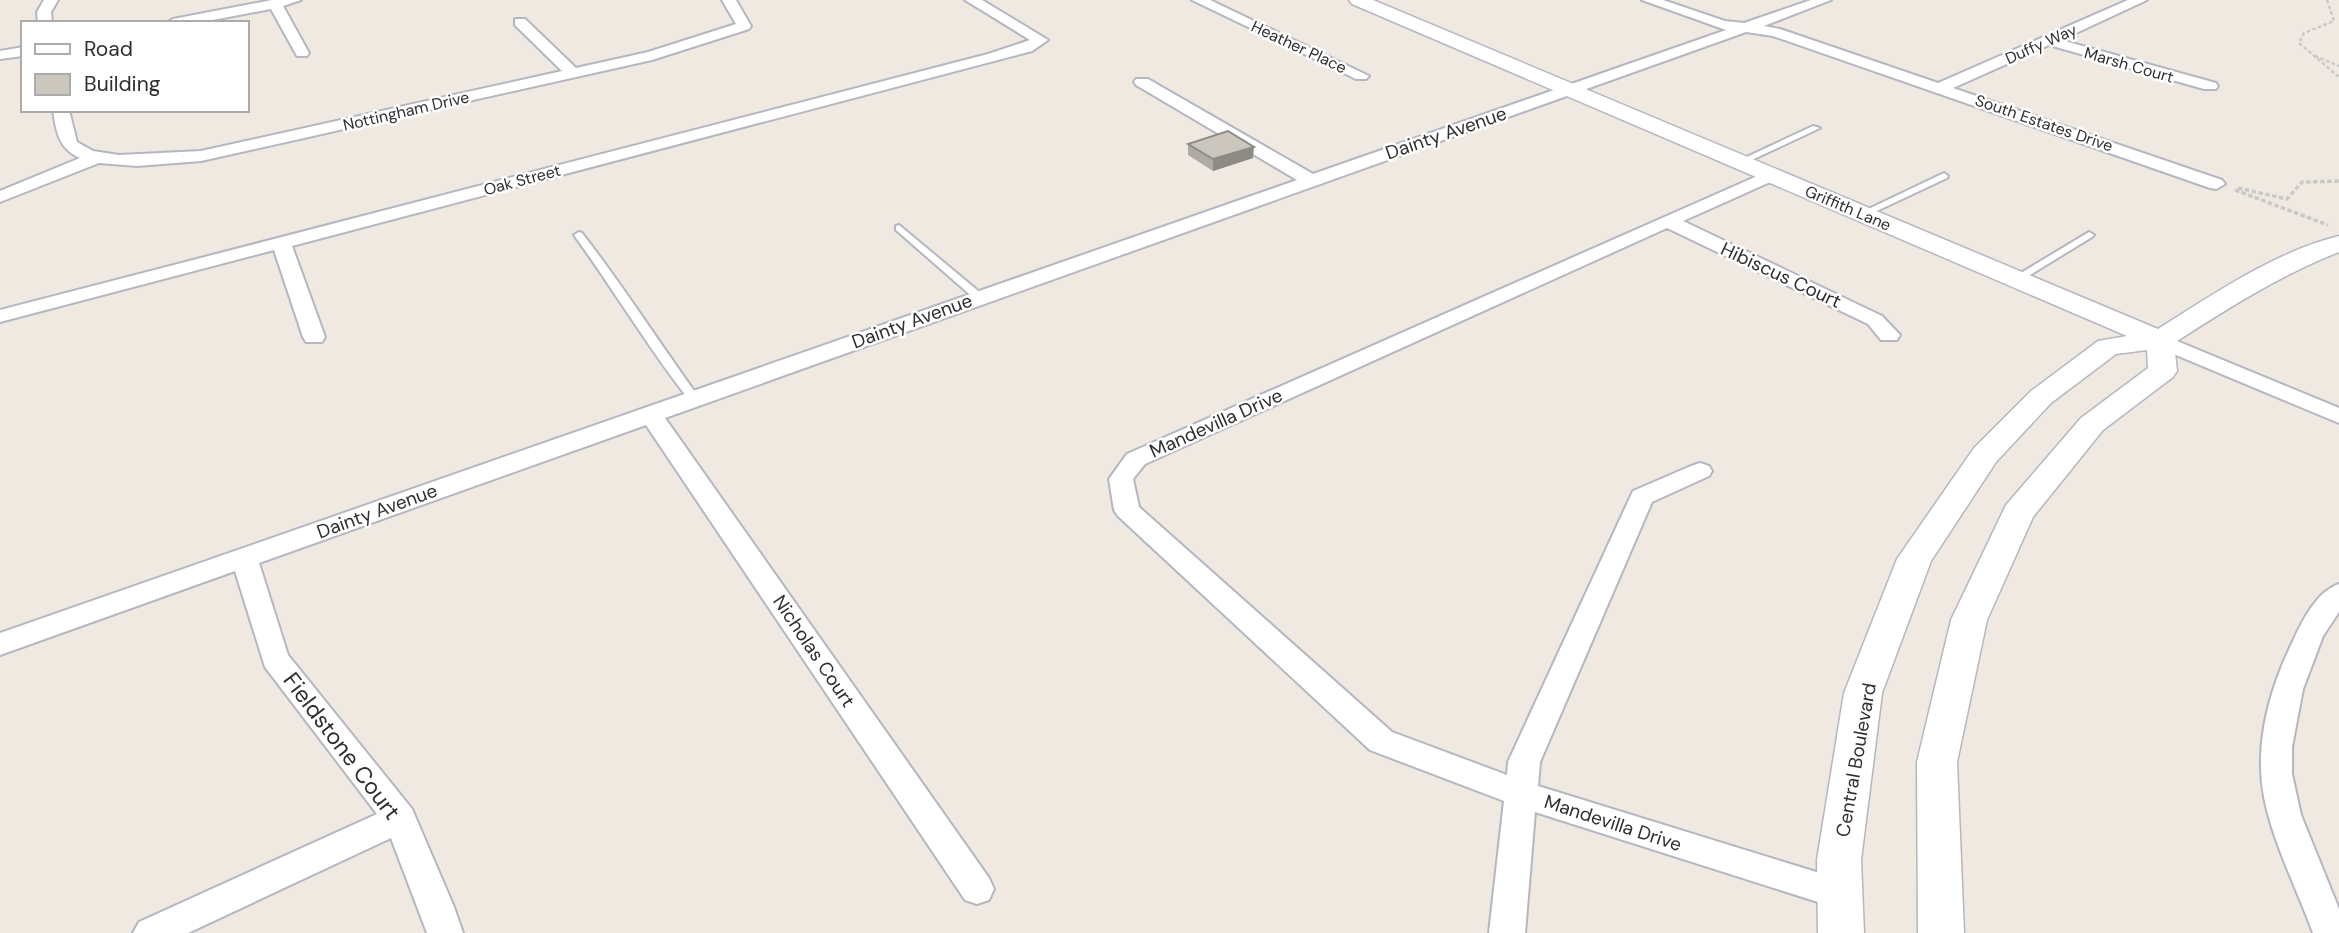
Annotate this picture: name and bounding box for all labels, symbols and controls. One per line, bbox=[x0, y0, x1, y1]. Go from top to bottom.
street label: Heather Place bbox=[1248, 16, 1350, 78]
street label: Duffy Way bbox=[2002, 19, 2080, 69]
legend bbox=[21, 21, 248, 112]
text: Road bbox=[84, 35, 133, 63]
street label: Marsh Court bbox=[2082, 42, 2176, 88]
text: Building bbox=[84, 70, 161, 98]
street label: Nottingham Drive bbox=[341, 86, 471, 136]
street label: South Estates Drive bbox=[1972, 90, 2116, 156]
street label: Dainty Avenue bbox=[1382, 101, 1510, 165]
street label: Oak Street bbox=[481, 160, 563, 200]
street label: Griffith Lane bbox=[1802, 180, 1894, 236]
street label: Hibiscus Court bbox=[1717, 236, 1845, 314]
street label: Dainty Avenue bbox=[848, 288, 976, 354]
street label: Mandevilla Drive bbox=[1146, 383, 1286, 463]
street label: Dainty Avenue bbox=[313, 478, 441, 544]
street label: Nicholas Court bbox=[767, 590, 861, 712]
street label: Fieldstone Court bbox=[277, 666, 407, 826]
street label: Central Boulevard bbox=[1830, 681, 1882, 839]
street label: Mandevilla Drive bbox=[1541, 789, 1685, 857]

